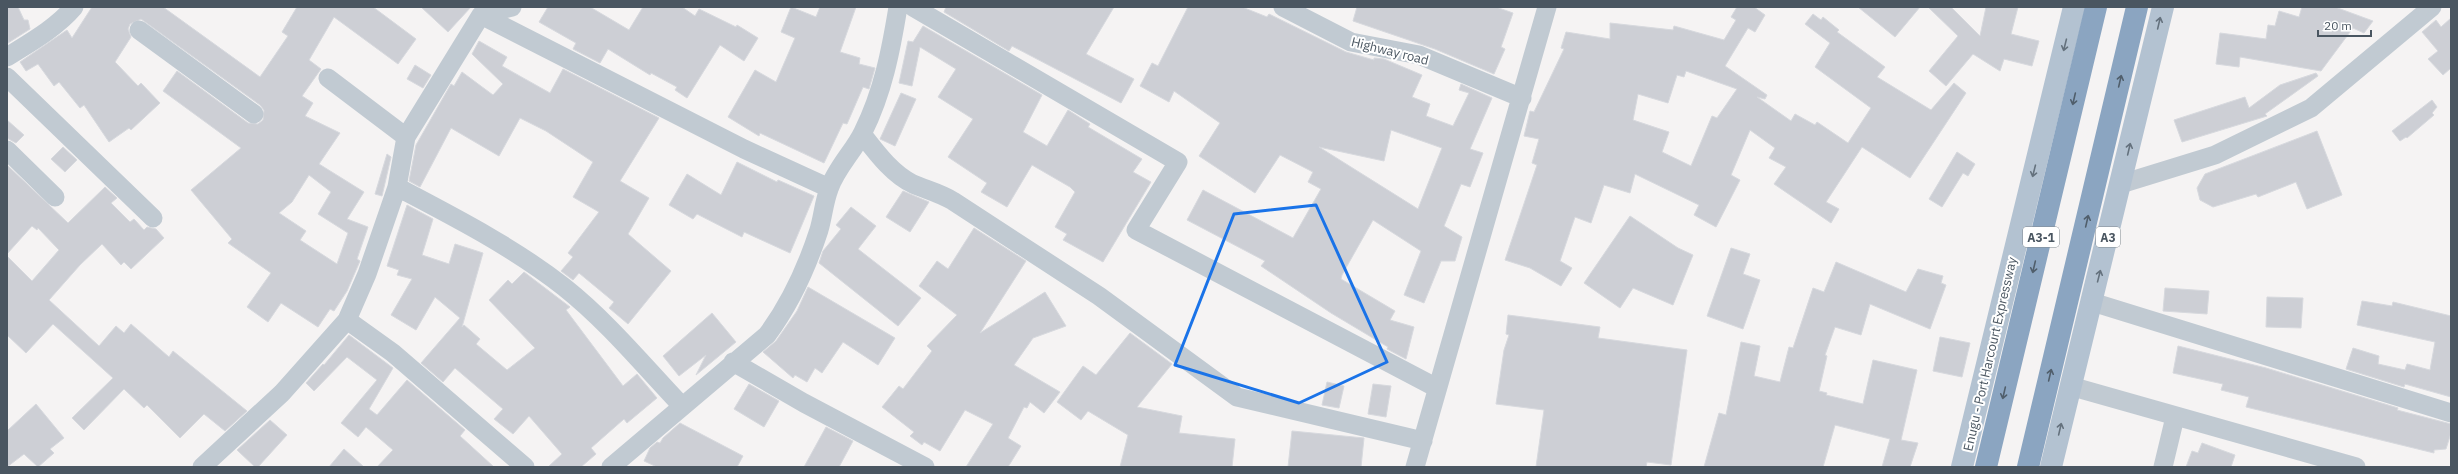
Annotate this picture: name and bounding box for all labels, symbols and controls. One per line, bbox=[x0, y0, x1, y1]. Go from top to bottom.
scale bar bbox=[2318, 12, 2371, 38]
one-way arrow bbox=[2156, 17, 2164, 30]
text: 20 m bbox=[2324, 18, 2352, 33]
street label: Highway road bbox=[1349, 33, 1431, 69]
one-way arrow bbox=[2060, 38, 2068, 51]
one-way arrow bbox=[2117, 75, 2124, 88]
one-way arrow bbox=[2070, 93, 2078, 106]
one-way arrow bbox=[2126, 143, 2133, 156]
one-way arrow bbox=[2029, 164, 2037, 177]
one-way arrow bbox=[2083, 215, 2091, 228]
road number: A3-1 bbox=[2023, 227, 2059, 247]
road number: A3 bbox=[2096, 227, 2120, 247]
street label: Enugu - Port Harcourt Expressway bbox=[1959, 255, 2021, 453]
one-way arrow bbox=[2030, 260, 2038, 273]
one-way arrow bbox=[2095, 270, 2103, 283]
one-way arrow bbox=[2047, 368, 2055, 381]
one-way arrow bbox=[2000, 386, 2007, 399]
one-way arrow bbox=[2057, 423, 2064, 436]

